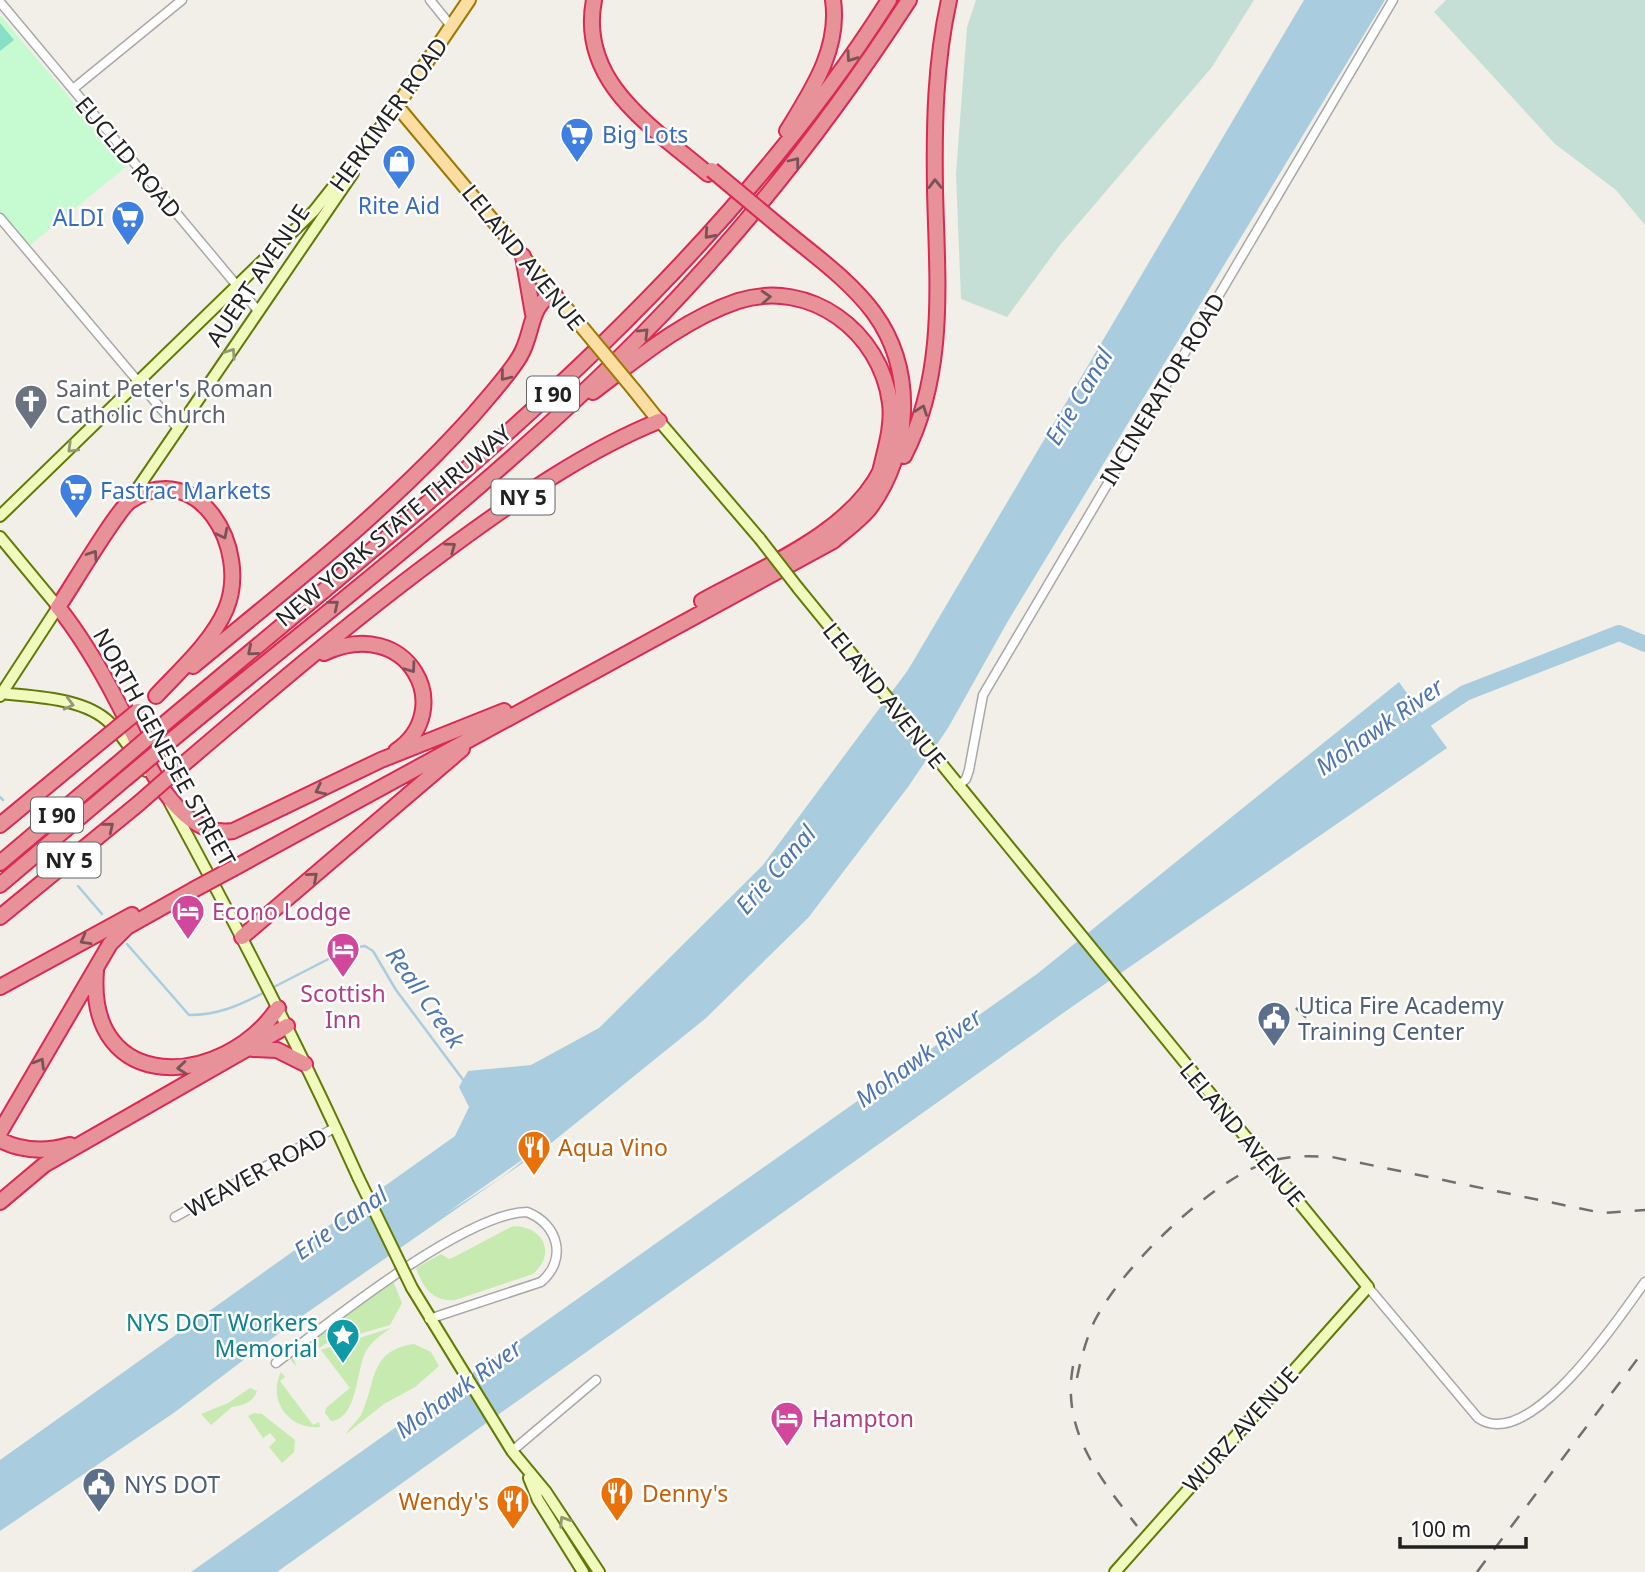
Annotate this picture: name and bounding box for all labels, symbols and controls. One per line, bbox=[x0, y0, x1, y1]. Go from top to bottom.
street label: HERKIMER ROAD bbox=[321, 30, 455, 198]
one-way arrow bbox=[847, 49, 859, 62]
street label: EUCLID ROAD bbox=[69, 89, 189, 225]
supermarket icon: Big Lots bbox=[558, 115, 596, 164]
place label: Big Lots bbox=[602, 118, 688, 150]
shop icon: Rite Aid bbox=[380, 142, 418, 191]
one-way arrow bbox=[786, 158, 799, 170]
street label: LELAND AVENUE bbox=[455, 177, 593, 337]
one-way arrow bbox=[927, 178, 943, 189]
place label: Rite Aid bbox=[358, 189, 440, 221]
supermarket icon: ALDI bbox=[109, 198, 147, 247]
street label: AUERT AVENUE bbox=[198, 198, 316, 352]
place label: ALDI bbox=[53, 201, 104, 233]
one-way arrow bbox=[705, 226, 717, 239]
street label: INCINERATOR ROAD bbox=[1092, 287, 1232, 491]
one-way arrow bbox=[760, 290, 771, 305]
one-way arrow bbox=[636, 328, 649, 341]
water label: Erie Canal bbox=[1036, 341, 1120, 451]
one-way arrow bbox=[223, 348, 235, 361]
one-way arrow bbox=[500, 369, 513, 381]
place label: Saint Peter's Roman Catholic Church bbox=[56, 372, 273, 430]
road number: I 90 bbox=[527, 376, 579, 412]
church icon: Saint Peter's Roman Catholic Church bbox=[12, 382, 50, 431]
one-way arrow bbox=[913, 404, 927, 416]
street label: NEW YORK STATE THRUWAY bbox=[268, 416, 519, 633]
one-way arrow bbox=[67, 439, 80, 452]
supermarket icon: Fastrac Markets bbox=[57, 471, 95, 520]
place label: Fastrac Markets bbox=[100, 474, 271, 506]
road number: NY 5 bbox=[491, 480, 554, 514]
one-way arrow bbox=[215, 527, 229, 539]
one-way arrow bbox=[443, 543, 456, 555]
one-way arrow bbox=[85, 550, 97, 563]
one-way arrow bbox=[326, 601, 339, 613]
street label: LELAND AVENUE bbox=[816, 615, 954, 775]
street label: NORTH GENESEE STREET bbox=[86, 622, 244, 872]
one-way arrow bbox=[247, 643, 260, 655]
one-way arrow bbox=[403, 660, 415, 673]
water label: Mohawk River bbox=[1308, 669, 1451, 782]
one-way arrow bbox=[63, 696, 75, 710]
one-way arrow bbox=[315, 781, 327, 795]
road number: I 90 bbox=[31, 798, 83, 832]
water label: Erie Canal bbox=[727, 817, 823, 920]
one-way arrow bbox=[101, 823, 114, 835]
road number: NY 5 bbox=[38, 842, 100, 878]
one-way arrow bbox=[305, 873, 318, 885]
hotel icon: Econo Lodge bbox=[169, 892, 207, 941]
place label: Econo Lodge bbox=[212, 895, 351, 927]
hotel icon: Scottish Inn bbox=[324, 930, 362, 979]
one-way arrow bbox=[80, 932, 93, 946]
water label: Reall Creek bbox=[379, 940, 474, 1055]
place label: Scottish Inn bbox=[300, 977, 386, 1035]
place label: Utica Fire Academy Training Center bbox=[1298, 989, 1504, 1047]
water label: Mohawk River bbox=[848, 999, 989, 1114]
public building icon: Utica Fire Academy Training Center bbox=[1255, 999, 1293, 1048]
street label: LELAND AVENUE bbox=[1173, 1055, 1313, 1213]
one-way arrow bbox=[32, 1057, 45, 1070]
one-way arrow bbox=[176, 1060, 187, 1075]
street label: WEAVER ROAD bbox=[179, 1120, 333, 1224]
restaurant icon: Aqua Vino bbox=[515, 1128, 553, 1177]
place label: Aqua Vino bbox=[558, 1131, 668, 1163]
water label: Erie Canal bbox=[286, 1177, 394, 1266]
place label: NYS DOT Workers Memorial bbox=[126, 1306, 318, 1364]
place icon: NYS DOT Workers Memorial bbox=[324, 1316, 362, 1365]
water label: Mohawk River bbox=[388, 1330, 529, 1445]
street label: WURZ AVENUE bbox=[1175, 1359, 1305, 1499]
hotel icon: Hampton bbox=[768, 1399, 806, 1448]
place label: Hampton bbox=[812, 1402, 914, 1434]
public building icon: NYS DOT bbox=[80, 1465, 118, 1514]
place label: NYS DOT bbox=[124, 1468, 220, 1500]
restaurant icon: Denny's bbox=[598, 1474, 636, 1523]
place label: Denny's bbox=[642, 1477, 728, 1509]
restaurant icon: Wendy's bbox=[494, 1482, 532, 1531]
place label: Wendy's bbox=[399, 1485, 489, 1517]
scale bar bbox=[1400, 1506, 1526, 1550]
one-way arrow bbox=[560, 1515, 573, 1528]
text: 100 m bbox=[1410, 1515, 1471, 1543]

